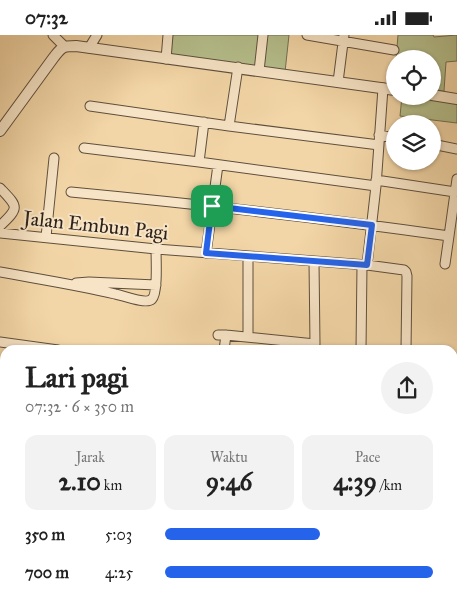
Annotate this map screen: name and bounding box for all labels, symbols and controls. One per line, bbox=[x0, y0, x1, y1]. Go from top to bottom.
text: 07:32 bbox=[25, 6, 68, 29]
map controls bbox=[386, 50, 441, 170]
button: locate bbox=[386, 50, 441, 105]
button: layers bbox=[386, 115, 441, 170]
pin bbox=[191, 185, 233, 227]
icon: arrive bbox=[198, 192, 226, 220]
street label: Jalan Embun Pagi bbox=[20, 205, 170, 246]
text: Lari pagi bbox=[25, 360, 128, 395]
button: share bbox=[381, 362, 433, 414]
text: 07:32 · 6 × 350 m bbox=[25, 397, 134, 416]
text: Jarak bbox=[76, 449, 105, 466]
text: Waktu bbox=[210, 449, 248, 466]
text: Pace bbox=[355, 449, 380, 466]
text: 2.10 bbox=[59, 466, 101, 497]
text: 9:46 bbox=[206, 466, 252, 497]
text: 4:39 bbox=[333, 466, 377, 497]
text: km bbox=[101, 477, 122, 494]
text: /km bbox=[377, 477, 402, 494]
text: 350 m bbox=[25, 525, 65, 544]
text: 5:03 bbox=[105, 525, 132, 544]
text: 700 m bbox=[25, 563, 69, 582]
text: 4:25 bbox=[105, 563, 133, 582]

